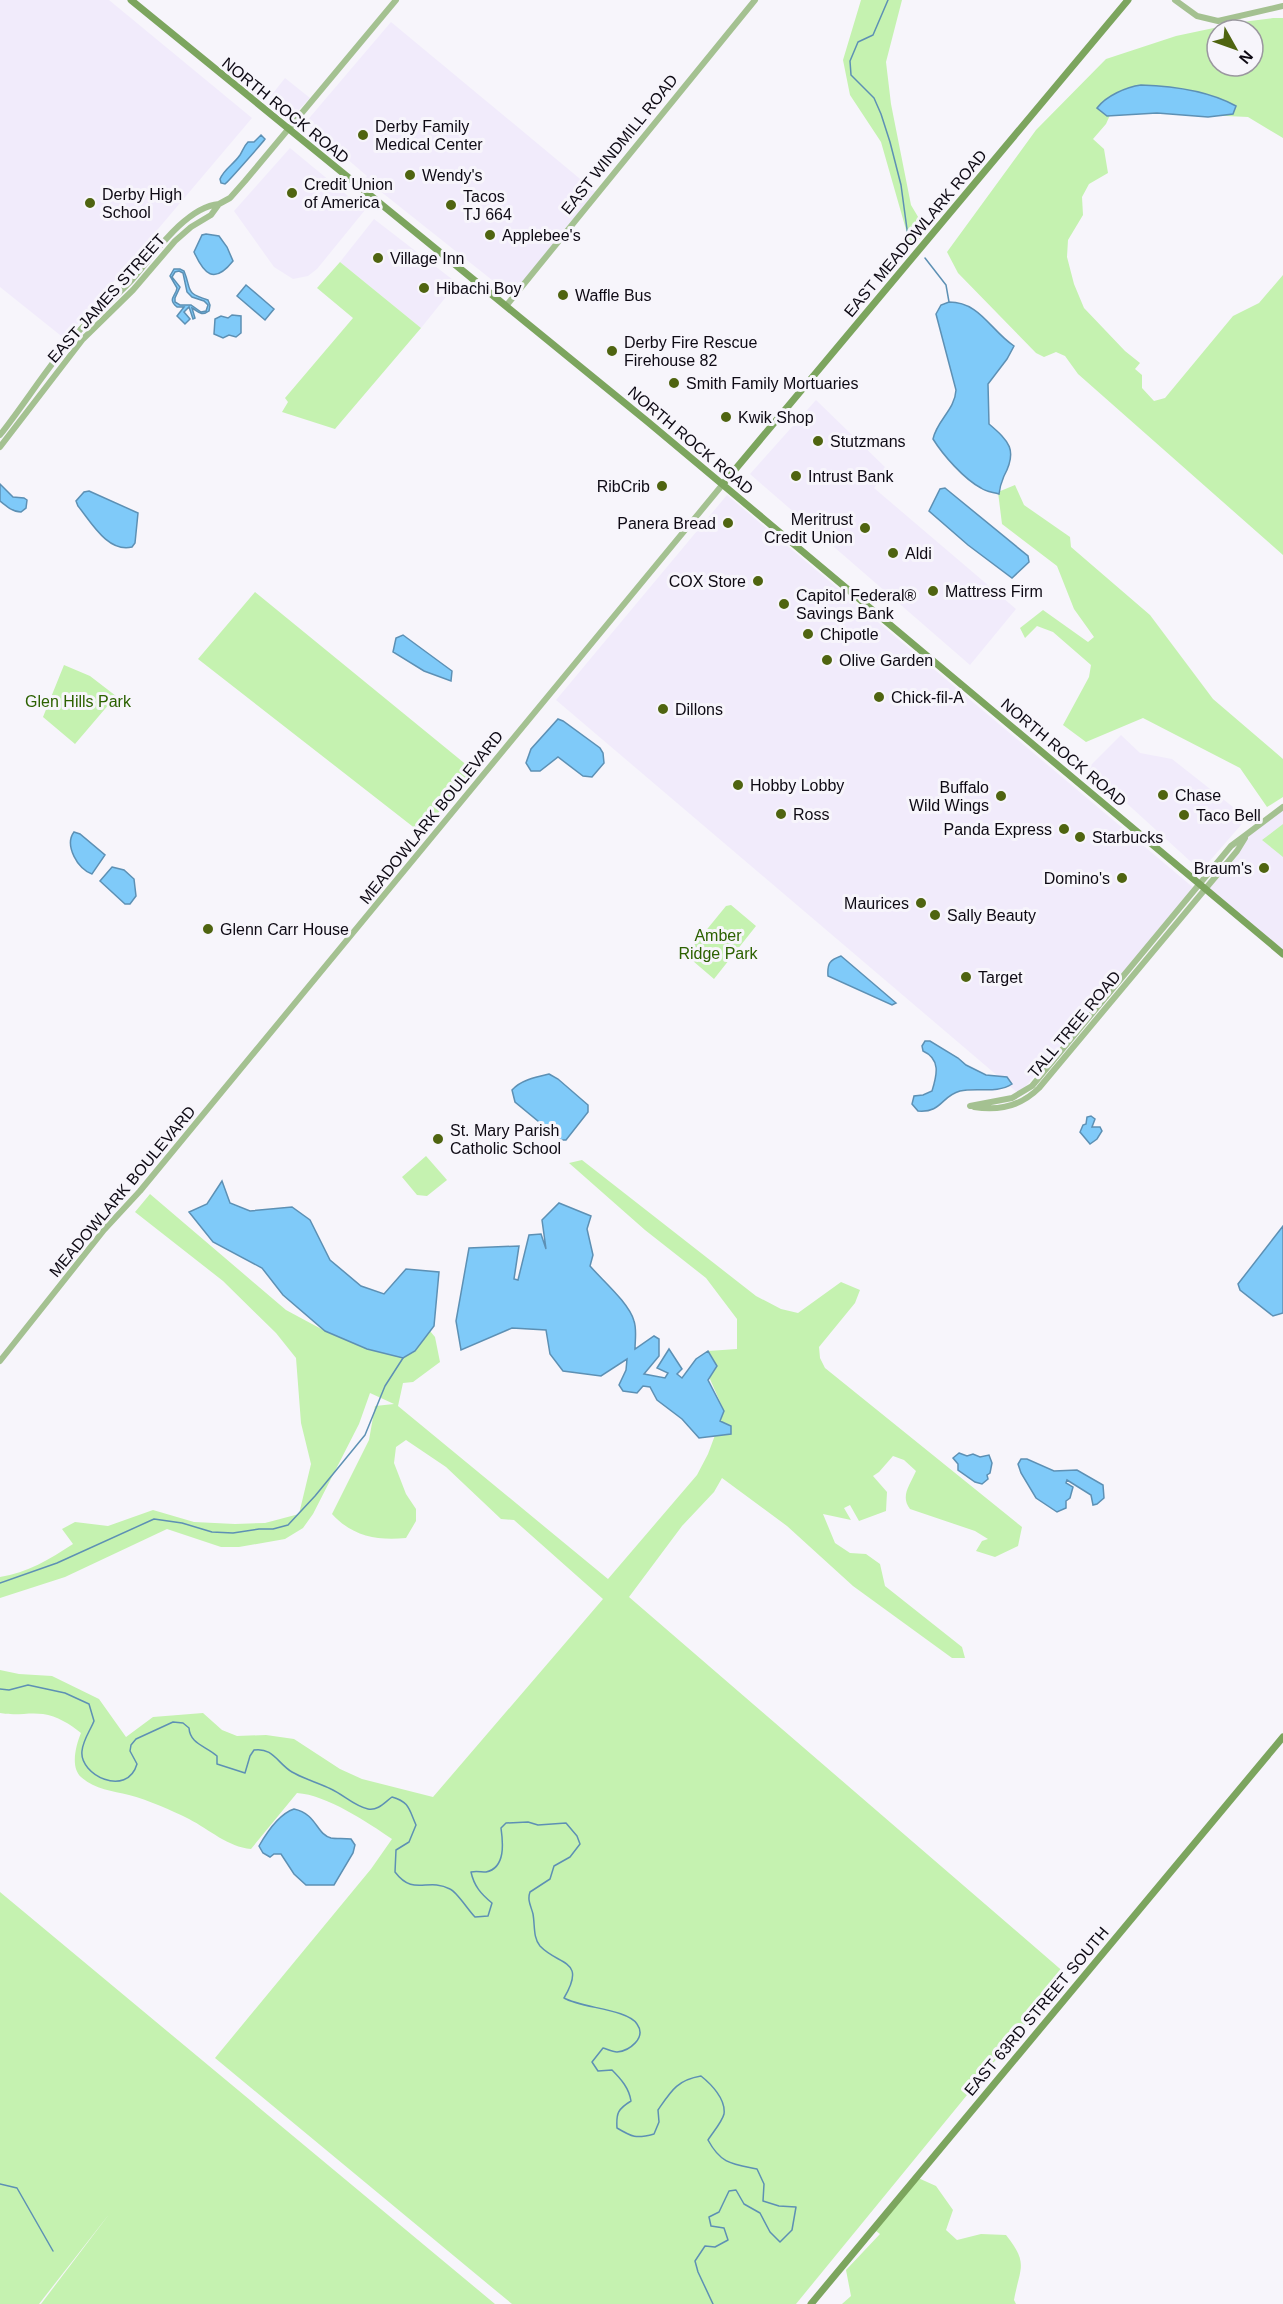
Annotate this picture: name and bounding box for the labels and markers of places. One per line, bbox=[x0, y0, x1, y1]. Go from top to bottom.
place label: Derby Family Medical Center bbox=[375, 118, 483, 153]
marker: Derby Family Medical Center bbox=[356, 128, 370, 142]
place label: Wendy's bbox=[422, 167, 483, 184]
marker: Wendy's bbox=[403, 168, 417, 182]
place label: Credit Union of America bbox=[304, 176, 393, 211]
place label: Derby High School bbox=[102, 186, 182, 221]
marker: Credit Union of America bbox=[285, 186, 299, 200]
place label: Tacos TJ 664 bbox=[463, 188, 512, 223]
marker: Derby High School bbox=[83, 196, 97, 210]
marker: Tacos TJ 664 bbox=[444, 198, 458, 212]
place label: Applebee's bbox=[502, 227, 581, 244]
marker: Applebee's bbox=[483, 228, 497, 242]
place label: Village Inn bbox=[390, 250, 464, 267]
marker: Village Inn bbox=[371, 251, 385, 265]
place label: Hibachi Boy bbox=[436, 280, 521, 297]
marker: Hibachi Boy bbox=[417, 281, 431, 295]
place label: Waffle Bus bbox=[575, 287, 651, 304]
marker: Waffle Bus bbox=[556, 288, 570, 302]
place label: Derby Fire Rescue Firehouse 82 bbox=[624, 334, 757, 369]
marker: Derby Fire Rescue Firehouse 82 bbox=[605, 344, 619, 358]
place label: Smith Family Mortuaries bbox=[686, 375, 858, 392]
marker: Smith Family Mortuaries bbox=[667, 376, 681, 390]
place label: Kwik Shop bbox=[738, 409, 814, 426]
marker: Kwik Shop bbox=[719, 410, 733, 424]
place label: Stutzmans bbox=[830, 433, 906, 450]
marker: Stutzmans bbox=[811, 434, 825, 448]
place label: Intrust Bank bbox=[808, 468, 894, 485]
marker: Intrust Bank bbox=[789, 469, 803, 483]
place label: RibCrib bbox=[597, 478, 650, 495]
marker: RibCrib bbox=[655, 479, 669, 493]
place label: Meritrust Credit Union bbox=[764, 511, 854, 546]
place label: Panera Bread bbox=[617, 515, 716, 532]
marker: Panera Bread bbox=[721, 516, 735, 530]
marker: Meritrust Credit Union bbox=[858, 521, 872, 535]
place label: Aldi bbox=[905, 545, 932, 562]
marker: Aldi bbox=[886, 546, 900, 560]
place label: COX Store bbox=[669, 573, 746, 590]
marker: COX Store bbox=[751, 574, 765, 588]
place label: Mattress Firm bbox=[945, 583, 1043, 600]
marker: Mattress Firm bbox=[926, 584, 940, 598]
place label: Capitol Federal® Savings Bank bbox=[796, 587, 917, 622]
marker: Capitol Federal® Savings Bank bbox=[777, 597, 791, 611]
place label: Chipotle bbox=[820, 626, 879, 643]
marker: Chipotle bbox=[801, 627, 815, 641]
place label: Olive Garden bbox=[839, 652, 933, 669]
marker: Olive Garden bbox=[820, 653, 834, 667]
place label: Chick-fil-A bbox=[891, 689, 964, 706]
marker: Chick-fil-A bbox=[872, 690, 886, 704]
place label: Dillons bbox=[675, 701, 723, 718]
marker: Dillons bbox=[656, 702, 670, 716]
place label: Hobby Lobby bbox=[750, 777, 844, 794]
marker: Hobby Lobby bbox=[731, 778, 745, 792]
place label: Buffalo Wild Wings bbox=[909, 779, 989, 814]
place label: Chase bbox=[1175, 787, 1221, 804]
marker: Chase bbox=[1156, 788, 1170, 802]
marker: Buffalo Wild Wings bbox=[994, 789, 1008, 803]
place label: Ross bbox=[793, 806, 829, 823]
marker: Ross bbox=[774, 807, 788, 821]
place label: Taco Bell bbox=[1196, 807, 1261, 824]
marker: Taco Bell bbox=[1177, 808, 1191, 822]
place label: Panda Express bbox=[943, 821, 1052, 838]
marker: Panda Express bbox=[1057, 822, 1071, 836]
place label: Starbucks bbox=[1092, 829, 1163, 846]
marker: Starbucks bbox=[1073, 830, 1087, 844]
place label: Braum's bbox=[1194, 860, 1252, 877]
marker: Braum's bbox=[1257, 861, 1271, 875]
place label: Domino's bbox=[1044, 870, 1110, 887]
marker: Domino's bbox=[1115, 871, 1129, 885]
place label: Maurices bbox=[844, 895, 909, 912]
marker: Maurices bbox=[914, 896, 928, 910]
place label: Sally Beauty bbox=[947, 907, 1036, 924]
marker: Sally Beauty bbox=[928, 908, 942, 922]
place label: Glenn Carr House bbox=[220, 921, 349, 938]
marker: Glenn Carr House bbox=[201, 922, 215, 936]
place label: Target bbox=[978, 969, 1023, 986]
marker: Target bbox=[959, 970, 973, 984]
place label: St. Mary Parish Catholic School bbox=[450, 1122, 561, 1157]
marker: St. Mary Parish Catholic School bbox=[431, 1132, 445, 1146]

